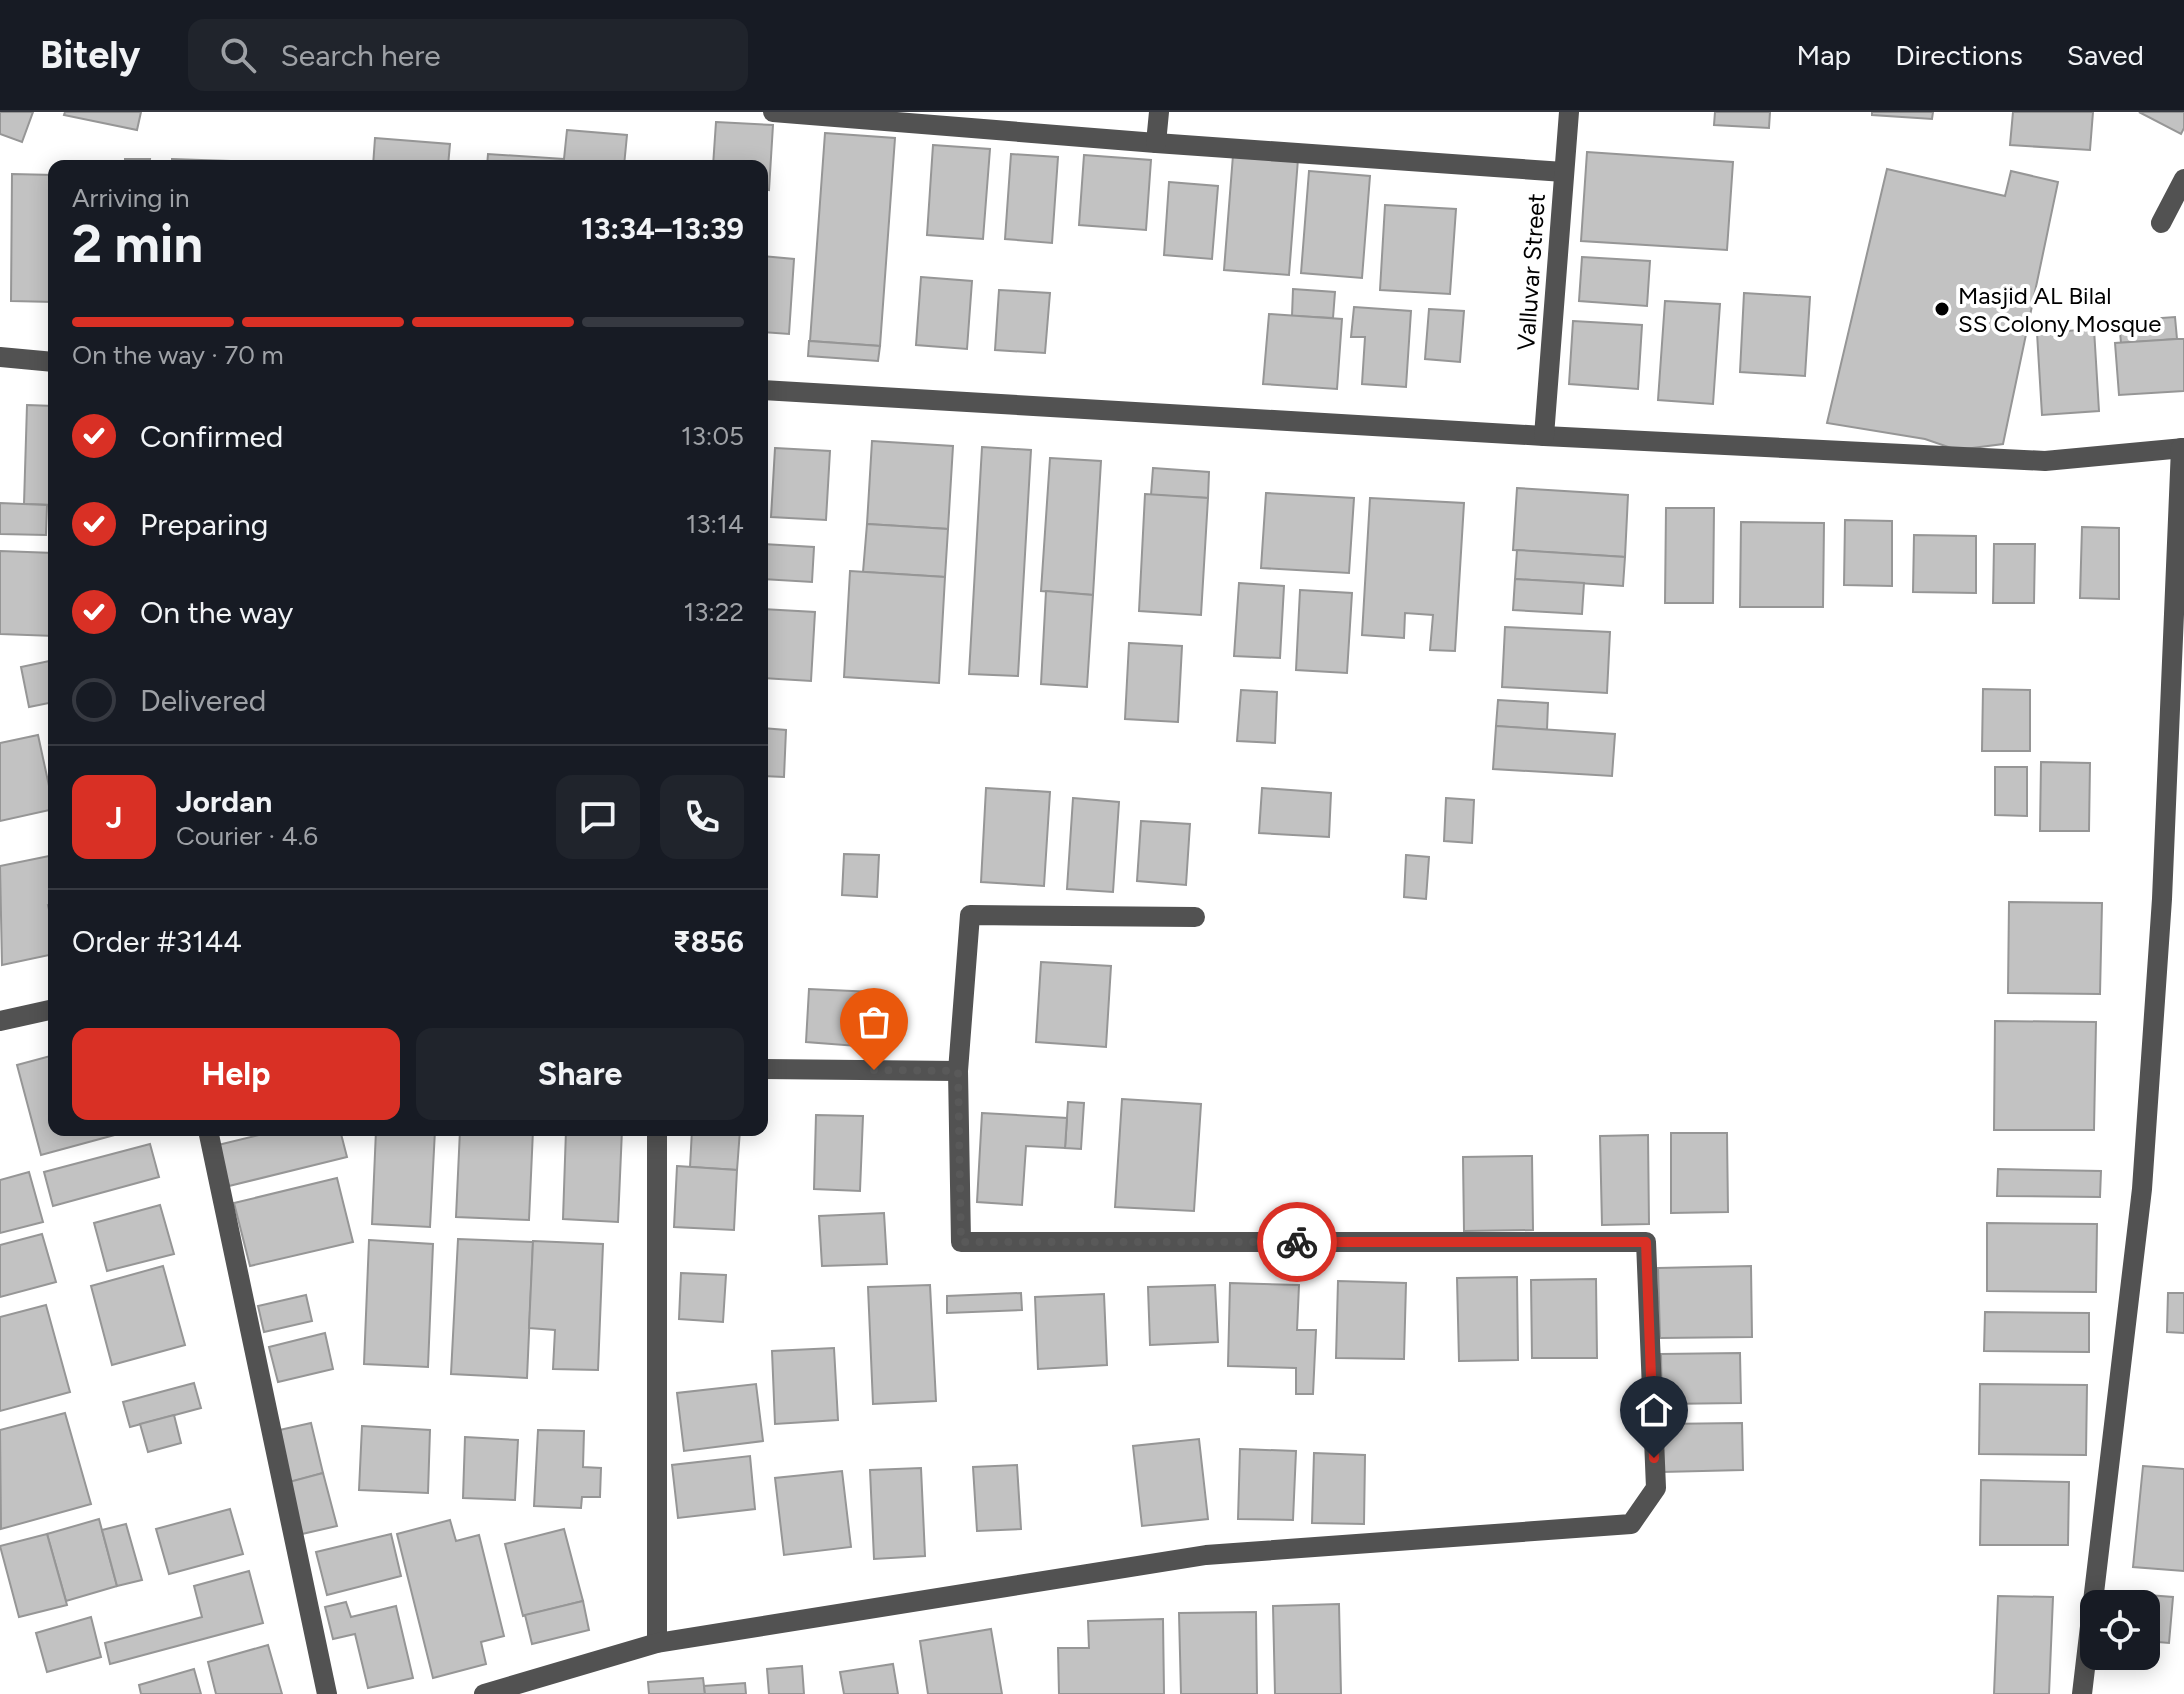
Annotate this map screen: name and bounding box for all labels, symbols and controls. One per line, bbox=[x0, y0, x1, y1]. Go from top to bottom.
search box bbox=[188, 19, 748, 91]
text: Bitely bbox=[40, 32, 140, 78]
icon: search bbox=[216, 33, 260, 77]
text: Search here bbox=[280, 37, 441, 74]
text: Map bbox=[1797, 38, 1851, 72]
text: Directions bbox=[1895, 38, 2023, 72]
text: Saved bbox=[2067, 38, 2144, 72]
text: Arriving in bbox=[72, 182, 190, 214]
street label: Valluvar Street bbox=[1511, 192, 1551, 352]
text: 13:34–13:39 bbox=[581, 210, 744, 247]
text: 2 min bbox=[72, 213, 203, 275]
place label: Masjid AL Bilal SS Colony Mosque bbox=[1958, 281, 2161, 338]
marker: Masjid AL Bilal SS Colony Mosque bbox=[1933, 300, 1951, 318]
text: On the way · 70 m bbox=[72, 339, 284, 371]
icon: check bbox=[72, 414, 116, 458]
text: Confirmed bbox=[140, 418, 283, 455]
text: 13:05 bbox=[681, 420, 744, 452]
icon: check bbox=[72, 502, 116, 546]
text: Preparing bbox=[140, 506, 268, 543]
text: 13:14 bbox=[686, 508, 744, 540]
icon: check bbox=[72, 590, 116, 634]
text: On the way bbox=[140, 594, 293, 631]
text: 13:22 bbox=[683, 596, 744, 628]
text: Delivered bbox=[140, 682, 266, 719]
button: chat bbox=[556, 775, 640, 859]
button: phone bbox=[660, 775, 744, 859]
text: Jordan bbox=[176, 783, 272, 820]
text: J bbox=[106, 799, 122, 836]
text: Courier · 4.6 bbox=[176, 820, 318, 852]
text: Order #3144 bbox=[72, 923, 242, 960]
text: ₹856 bbox=[673, 923, 744, 960]
pin bbox=[840, 988, 908, 1070]
icon: bag bbox=[852, 1000, 896, 1044]
button: Help bbox=[72, 1028, 400, 1120]
button: Share bbox=[416, 1028, 744, 1120]
courier bbox=[1257, 1202, 1337, 1282]
icon: bike bbox=[1275, 1220, 1319, 1264]
pin bbox=[1620, 1376, 1688, 1458]
icon: home bbox=[1632, 1388, 1676, 1432]
map controls bbox=[2080, 1590, 2160, 1670]
button: locate bbox=[2080, 1590, 2160, 1670]

